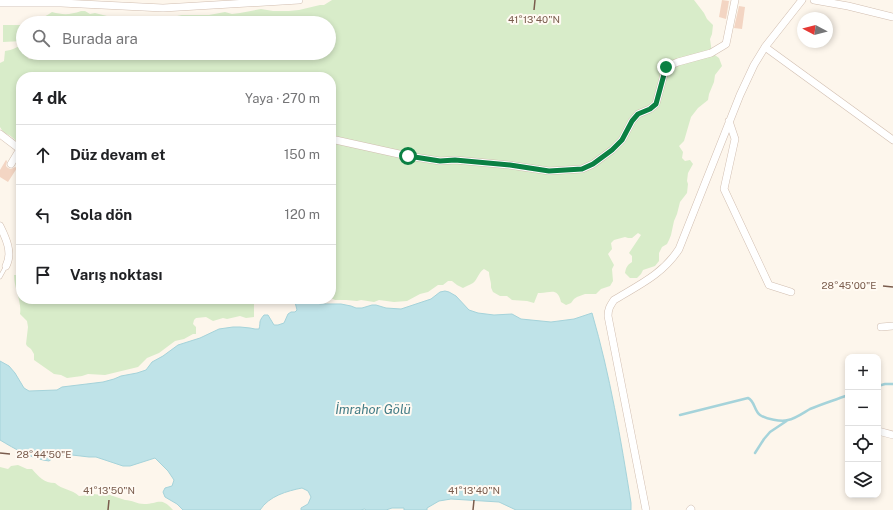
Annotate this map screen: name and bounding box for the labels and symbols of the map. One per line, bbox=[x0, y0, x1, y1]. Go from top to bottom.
north arrow bbox=[797, 12, 833, 48]
text: 41°13'40"N bbox=[508, 13, 560, 25]
route end bbox=[657, 58, 675, 76]
route start bbox=[399, 147, 417, 165]
text: 28°45'00"E bbox=[822, 279, 876, 291]
water label: İmrahor Gölü bbox=[335, 402, 411, 417]
text: 28°44'50"E bbox=[16, 448, 72, 460]
text: 41°13'50"N bbox=[83, 484, 135, 496]
text: 41°13'40"N bbox=[448, 484, 500, 496]

